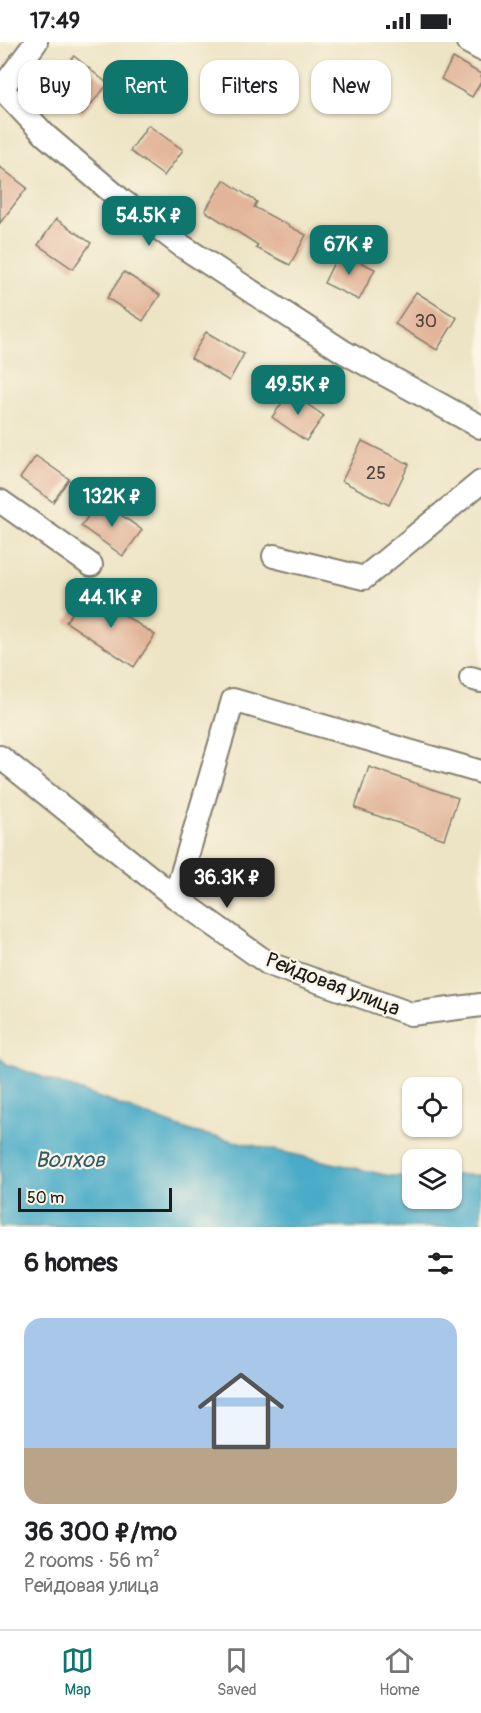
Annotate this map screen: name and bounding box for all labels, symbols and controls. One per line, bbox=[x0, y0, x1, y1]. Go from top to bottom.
text: 17:49 bbox=[30, 7, 80, 35]
chip: Buy bbox=[18, 60, 91, 114]
chip: Rent bbox=[103, 60, 188, 114]
chip: Filters bbox=[200, 60, 299, 114]
chip: New bbox=[311, 60, 391, 114]
pin: 54.5K ₽ bbox=[94, 196, 204, 247]
text: 54.5K ₽ bbox=[116, 203, 182, 228]
pin: 67K ₽ bbox=[307, 225, 391, 276]
text: 67K ₽ bbox=[324, 232, 374, 257]
house number: 30 bbox=[415, 310, 437, 333]
pin: 49.5K ₽ bbox=[243, 365, 353, 416]
text: 49.5K ₽ bbox=[265, 372, 331, 397]
house number: 25 bbox=[366, 462, 386, 485]
pin: 132K ₽ bbox=[63, 477, 161, 528]
text: 132K ₽ bbox=[83, 484, 141, 509]
pin: 44.1K ₽ bbox=[56, 578, 166, 629]
text: 44.1K ₽ bbox=[79, 585, 143, 610]
pin: 36.3K ₽ bbox=[172, 858, 282, 909]
text: 36.3K ₽ bbox=[194, 865, 260, 890]
street label: Рейдовая улица bbox=[262, 946, 404, 1022]
map controls bbox=[402, 1077, 462, 1209]
button: locate bbox=[402, 1077, 462, 1137]
water label: Волхов bbox=[35, 1146, 106, 1174]
button: layers bbox=[402, 1149, 462, 1209]
scale bar bbox=[18, 1185, 172, 1212]
text: 50 m bbox=[27, 1188, 64, 1208]
text: 6 homes bbox=[24, 1247, 118, 1279]
icon: filters bbox=[424, 1247, 457, 1280]
icon: home bbox=[187, 1357, 295, 1465]
text: 36 300 ₽/mo bbox=[24, 1516, 177, 1548]
text: 2 rooms · 56 m² bbox=[24, 1548, 160, 1573]
text: Рейдовая улица bbox=[24, 1573, 159, 1598]
tab: Map bbox=[61, 1644, 94, 1700]
tab: Saved bbox=[217, 1644, 257, 1700]
tab: Home bbox=[379, 1644, 420, 1700]

